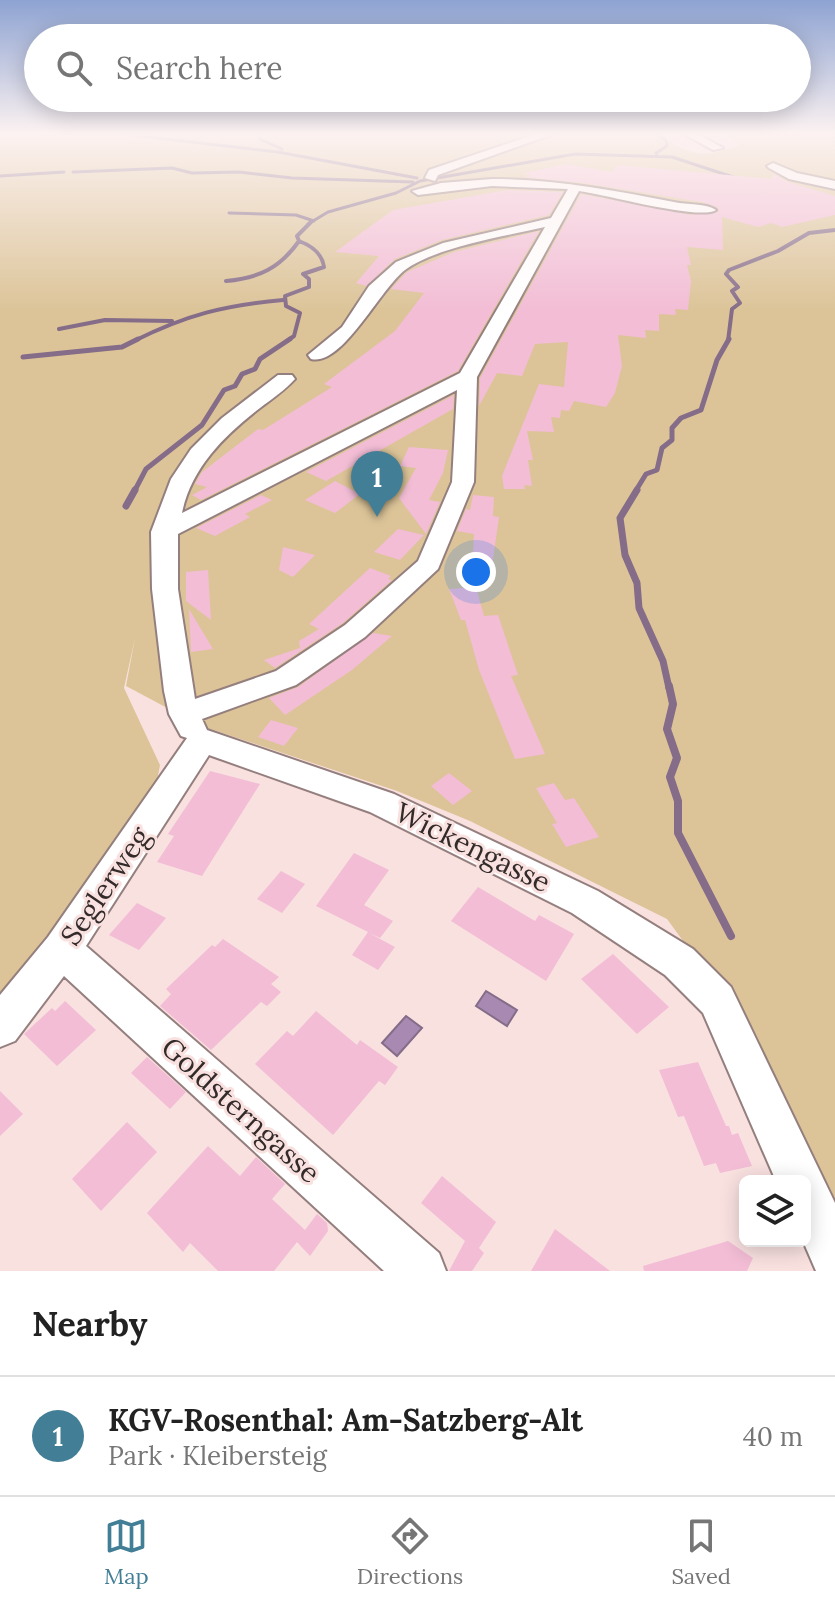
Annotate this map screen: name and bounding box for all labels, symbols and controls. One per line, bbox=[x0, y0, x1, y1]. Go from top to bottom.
search box bbox=[24, 24, 811, 112]
icon: search bbox=[52, 46, 96, 90]
text: Search here bbox=[116, 49, 283, 87]
pin: 1 bbox=[351, 451, 403, 517]
your location bbox=[456, 552, 496, 592]
street label: Wickengasse bbox=[390, 794, 556, 900]
street label: Seglerweg bbox=[52, 820, 158, 952]
street label: Goldsterngasse bbox=[154, 1029, 328, 1191]
map controls bbox=[739, 1175, 811, 1247]
button: layers bbox=[739, 1175, 811, 1247]
text: Nearby bbox=[32, 1302, 148, 1345]
text: KGV-Rosenthal: Am-Satzberg-Alt bbox=[108, 1401, 583, 1439]
text: 1 bbox=[53, 1420, 63, 1453]
text: 40 m bbox=[743, 1420, 803, 1453]
text: Park · Kleibersteig bbox=[108, 1439, 327, 1472]
tab: Map bbox=[104, 1514, 149, 1590]
tab: Directions bbox=[357, 1514, 463, 1590]
tab: Saved bbox=[671, 1514, 731, 1590]

